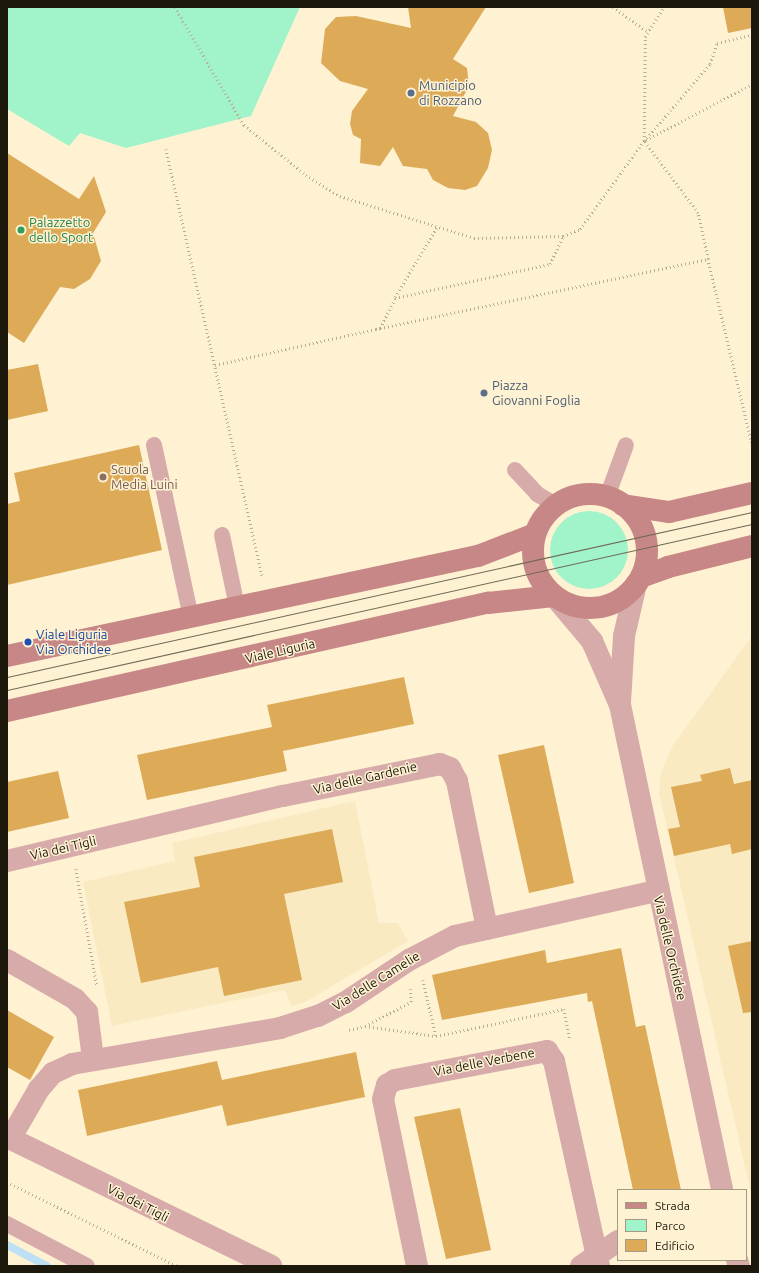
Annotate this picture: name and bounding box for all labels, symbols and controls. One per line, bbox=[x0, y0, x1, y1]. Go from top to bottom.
place label: Municipio di Rozzano bbox=[419, 78, 482, 109]
marker: Municipio di Rozzano bbox=[406, 88, 416, 98]
place label: Palazzetto dello Sport bbox=[29, 215, 93, 246]
marker: Palazzetto dello Sport bbox=[16, 225, 26, 235]
place label: Piazza Giovanni Foglia bbox=[492, 378, 581, 409]
marker: Piazza Giovanni Foglia bbox=[479, 388, 489, 398]
place label: Scuola Media Luini bbox=[111, 462, 178, 493]
marker: Scuola Media Luini bbox=[98, 472, 108, 482]
place label: Viale Liguria Via Orchidee bbox=[36, 627, 111, 658]
street label: Viale Liguria bbox=[243, 635, 317, 667]
marker: Viale Liguria Via Orchidee bbox=[23, 637, 33, 647]
street label: Via delle Gardenie bbox=[312, 758, 418, 798]
street label: Via dei Tigli bbox=[29, 833, 97, 863]
street label: Via delle Orchidee bbox=[650, 894, 690, 1002]
street label: Via delle Camelie bbox=[329, 948, 423, 1014]
street label: Via delle Verbene bbox=[432, 1045, 536, 1079]
street label: Via dei Tigli bbox=[105, 1181, 171, 1225]
legend bbox=[617, 1189, 747, 1261]
text: Strada bbox=[655, 1199, 690, 1212]
text: Parco bbox=[655, 1219, 685, 1232]
text: Edificio bbox=[655, 1239, 695, 1252]

